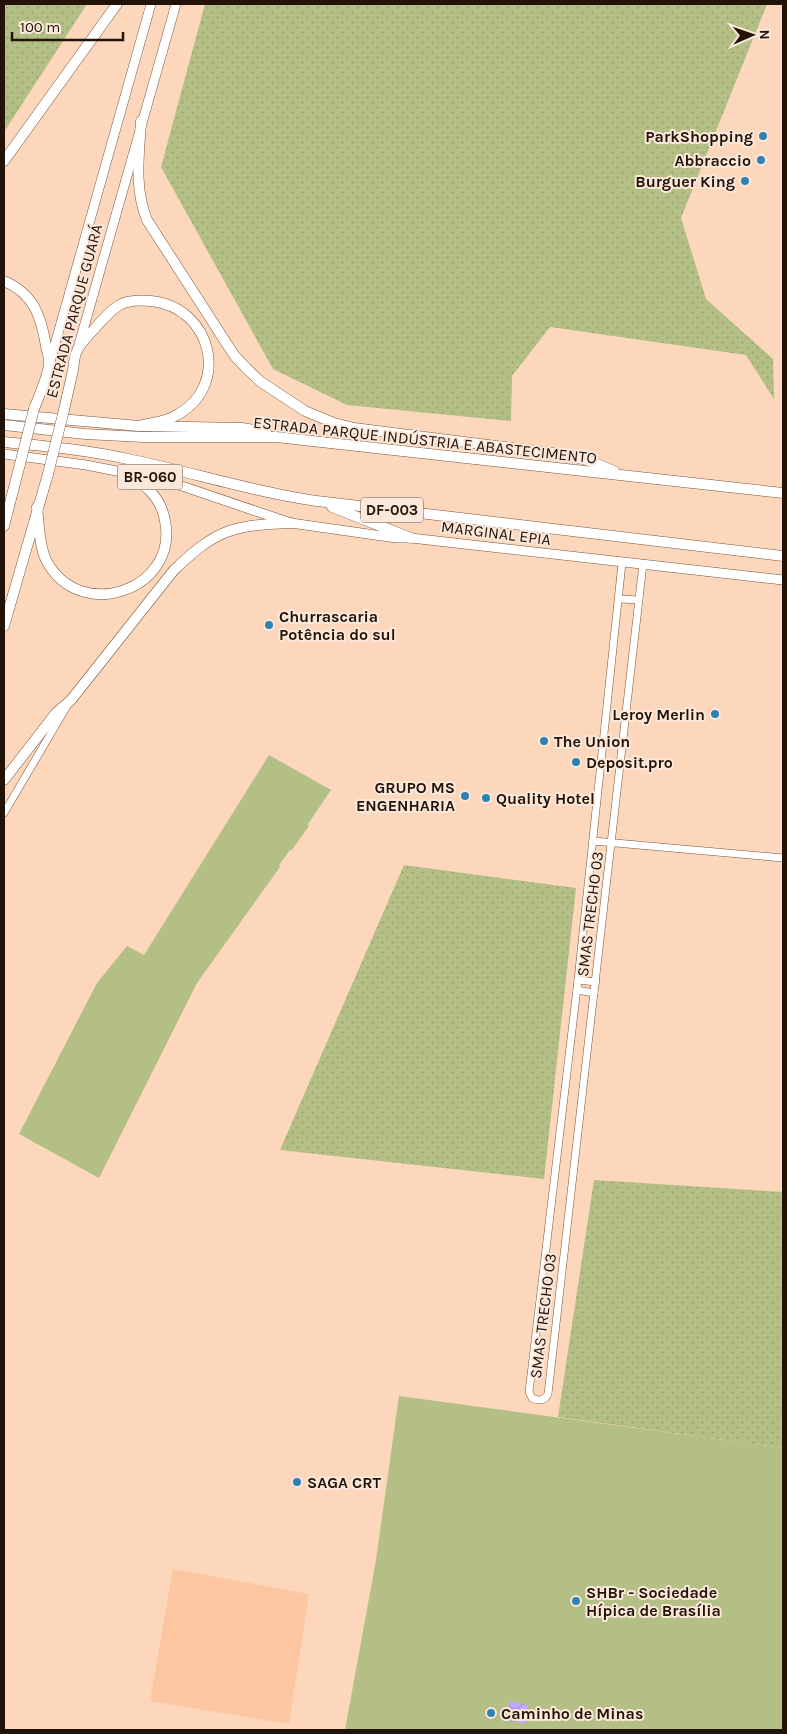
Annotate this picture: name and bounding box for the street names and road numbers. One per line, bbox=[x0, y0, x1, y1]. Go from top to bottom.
street label: ESTRADA PARQUE GUARÁ bbox=[42, 222, 106, 400]
street label: ESTRADA PARQUE INDÚSTRIA E ABASTECIMENTO bbox=[252, 413, 598, 467]
road number: BR-060 bbox=[118, 464, 182, 490]
road number: DF-003 bbox=[361, 498, 423, 522]
street label: MARGINAL EPIA bbox=[440, 517, 552, 549]
street label: SMAS TRECHO 03 bbox=[573, 850, 607, 978]
street label: SMAS TRECHO 03 bbox=[526, 1252, 560, 1380]

